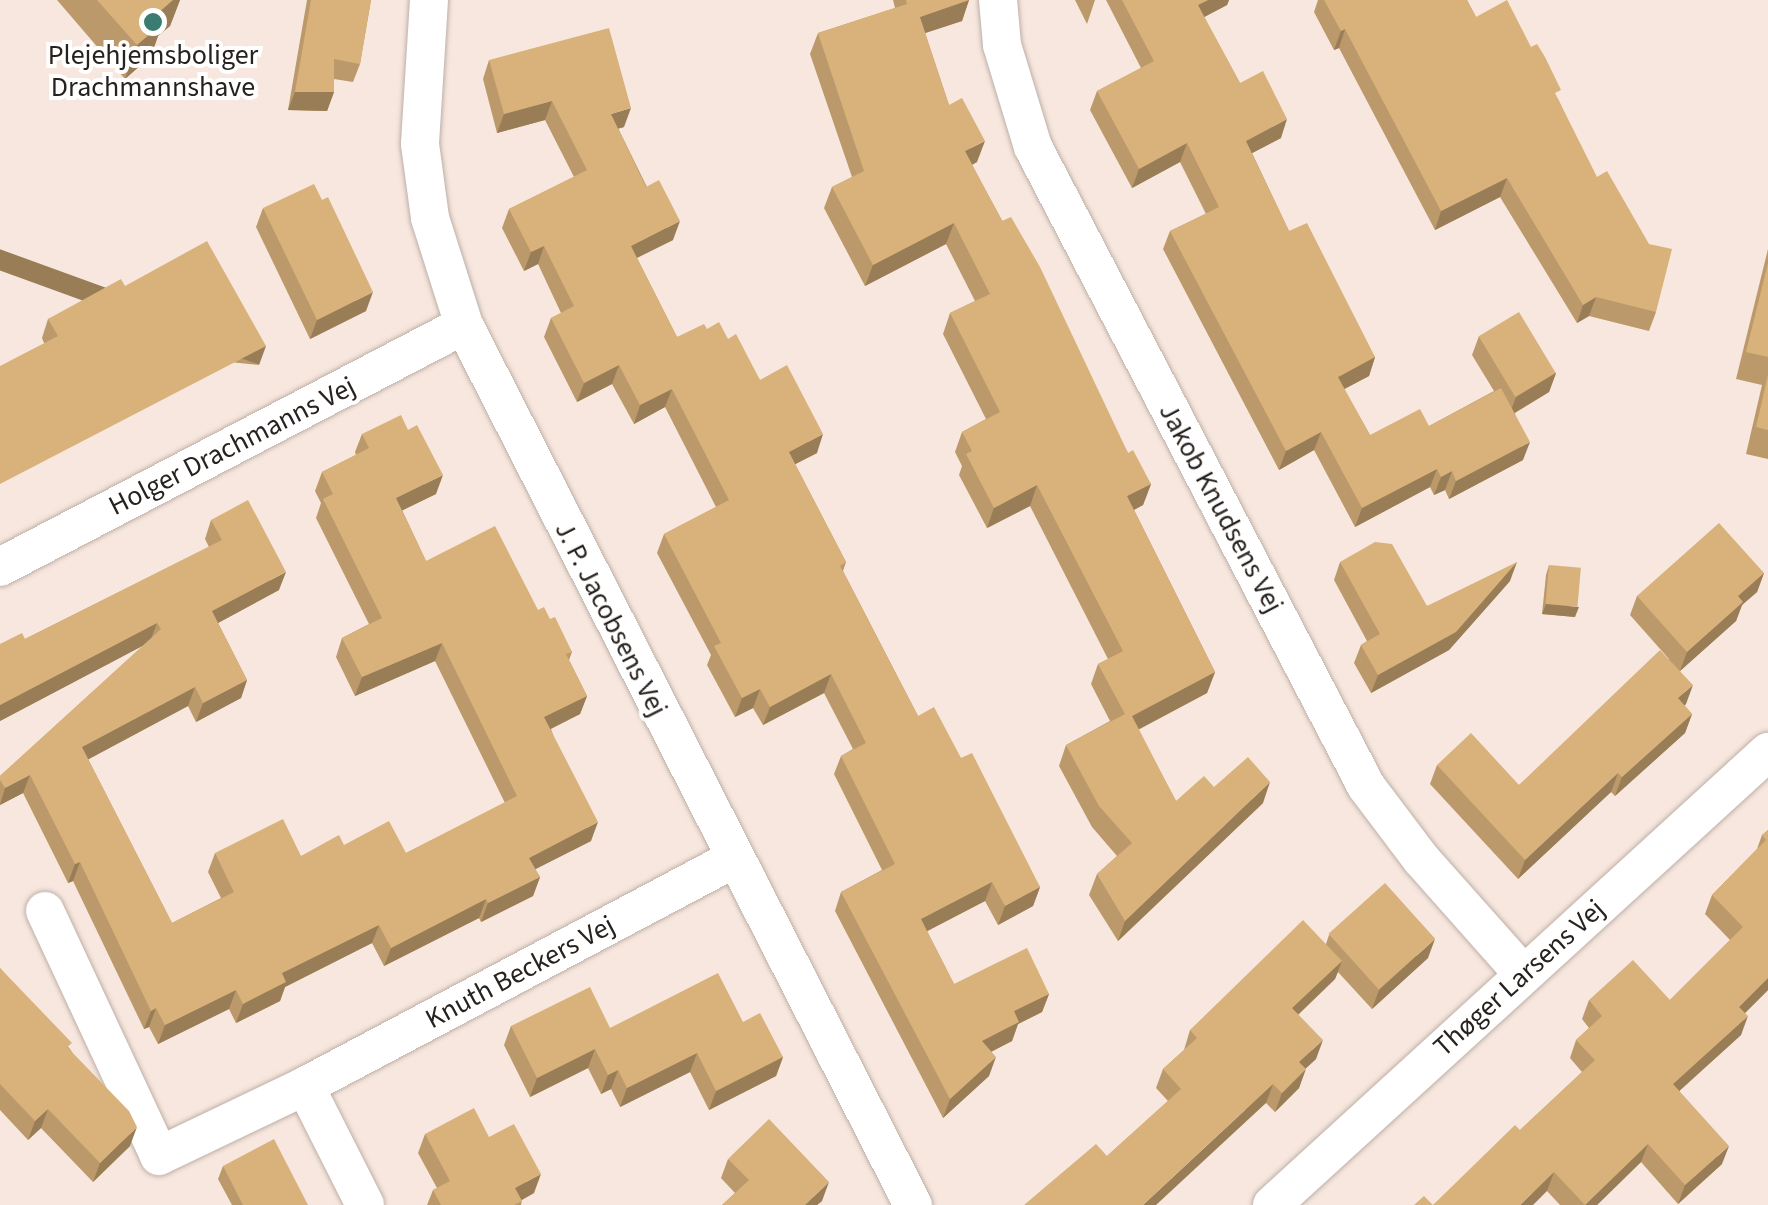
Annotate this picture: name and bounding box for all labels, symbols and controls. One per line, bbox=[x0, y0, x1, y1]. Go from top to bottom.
marker: Plejehjemsboliger Drachmannshave bbox=[142, 11, 164, 33]
place label: Plejehjemsboliger Drachmannshave bbox=[48, 38, 258, 104]
street label: Holger Drachmanns Vej bbox=[103, 369, 361, 523]
street label: Jakob Knudsens Vej bbox=[1152, 397, 1290, 619]
street label: J. P. Jacobsens Vej bbox=[547, 516, 675, 722]
street label: Thøger Larsens Vej bbox=[1426, 892, 1612, 1064]
street label: Knuth Beckers Vej bbox=[420, 908, 620, 1036]

